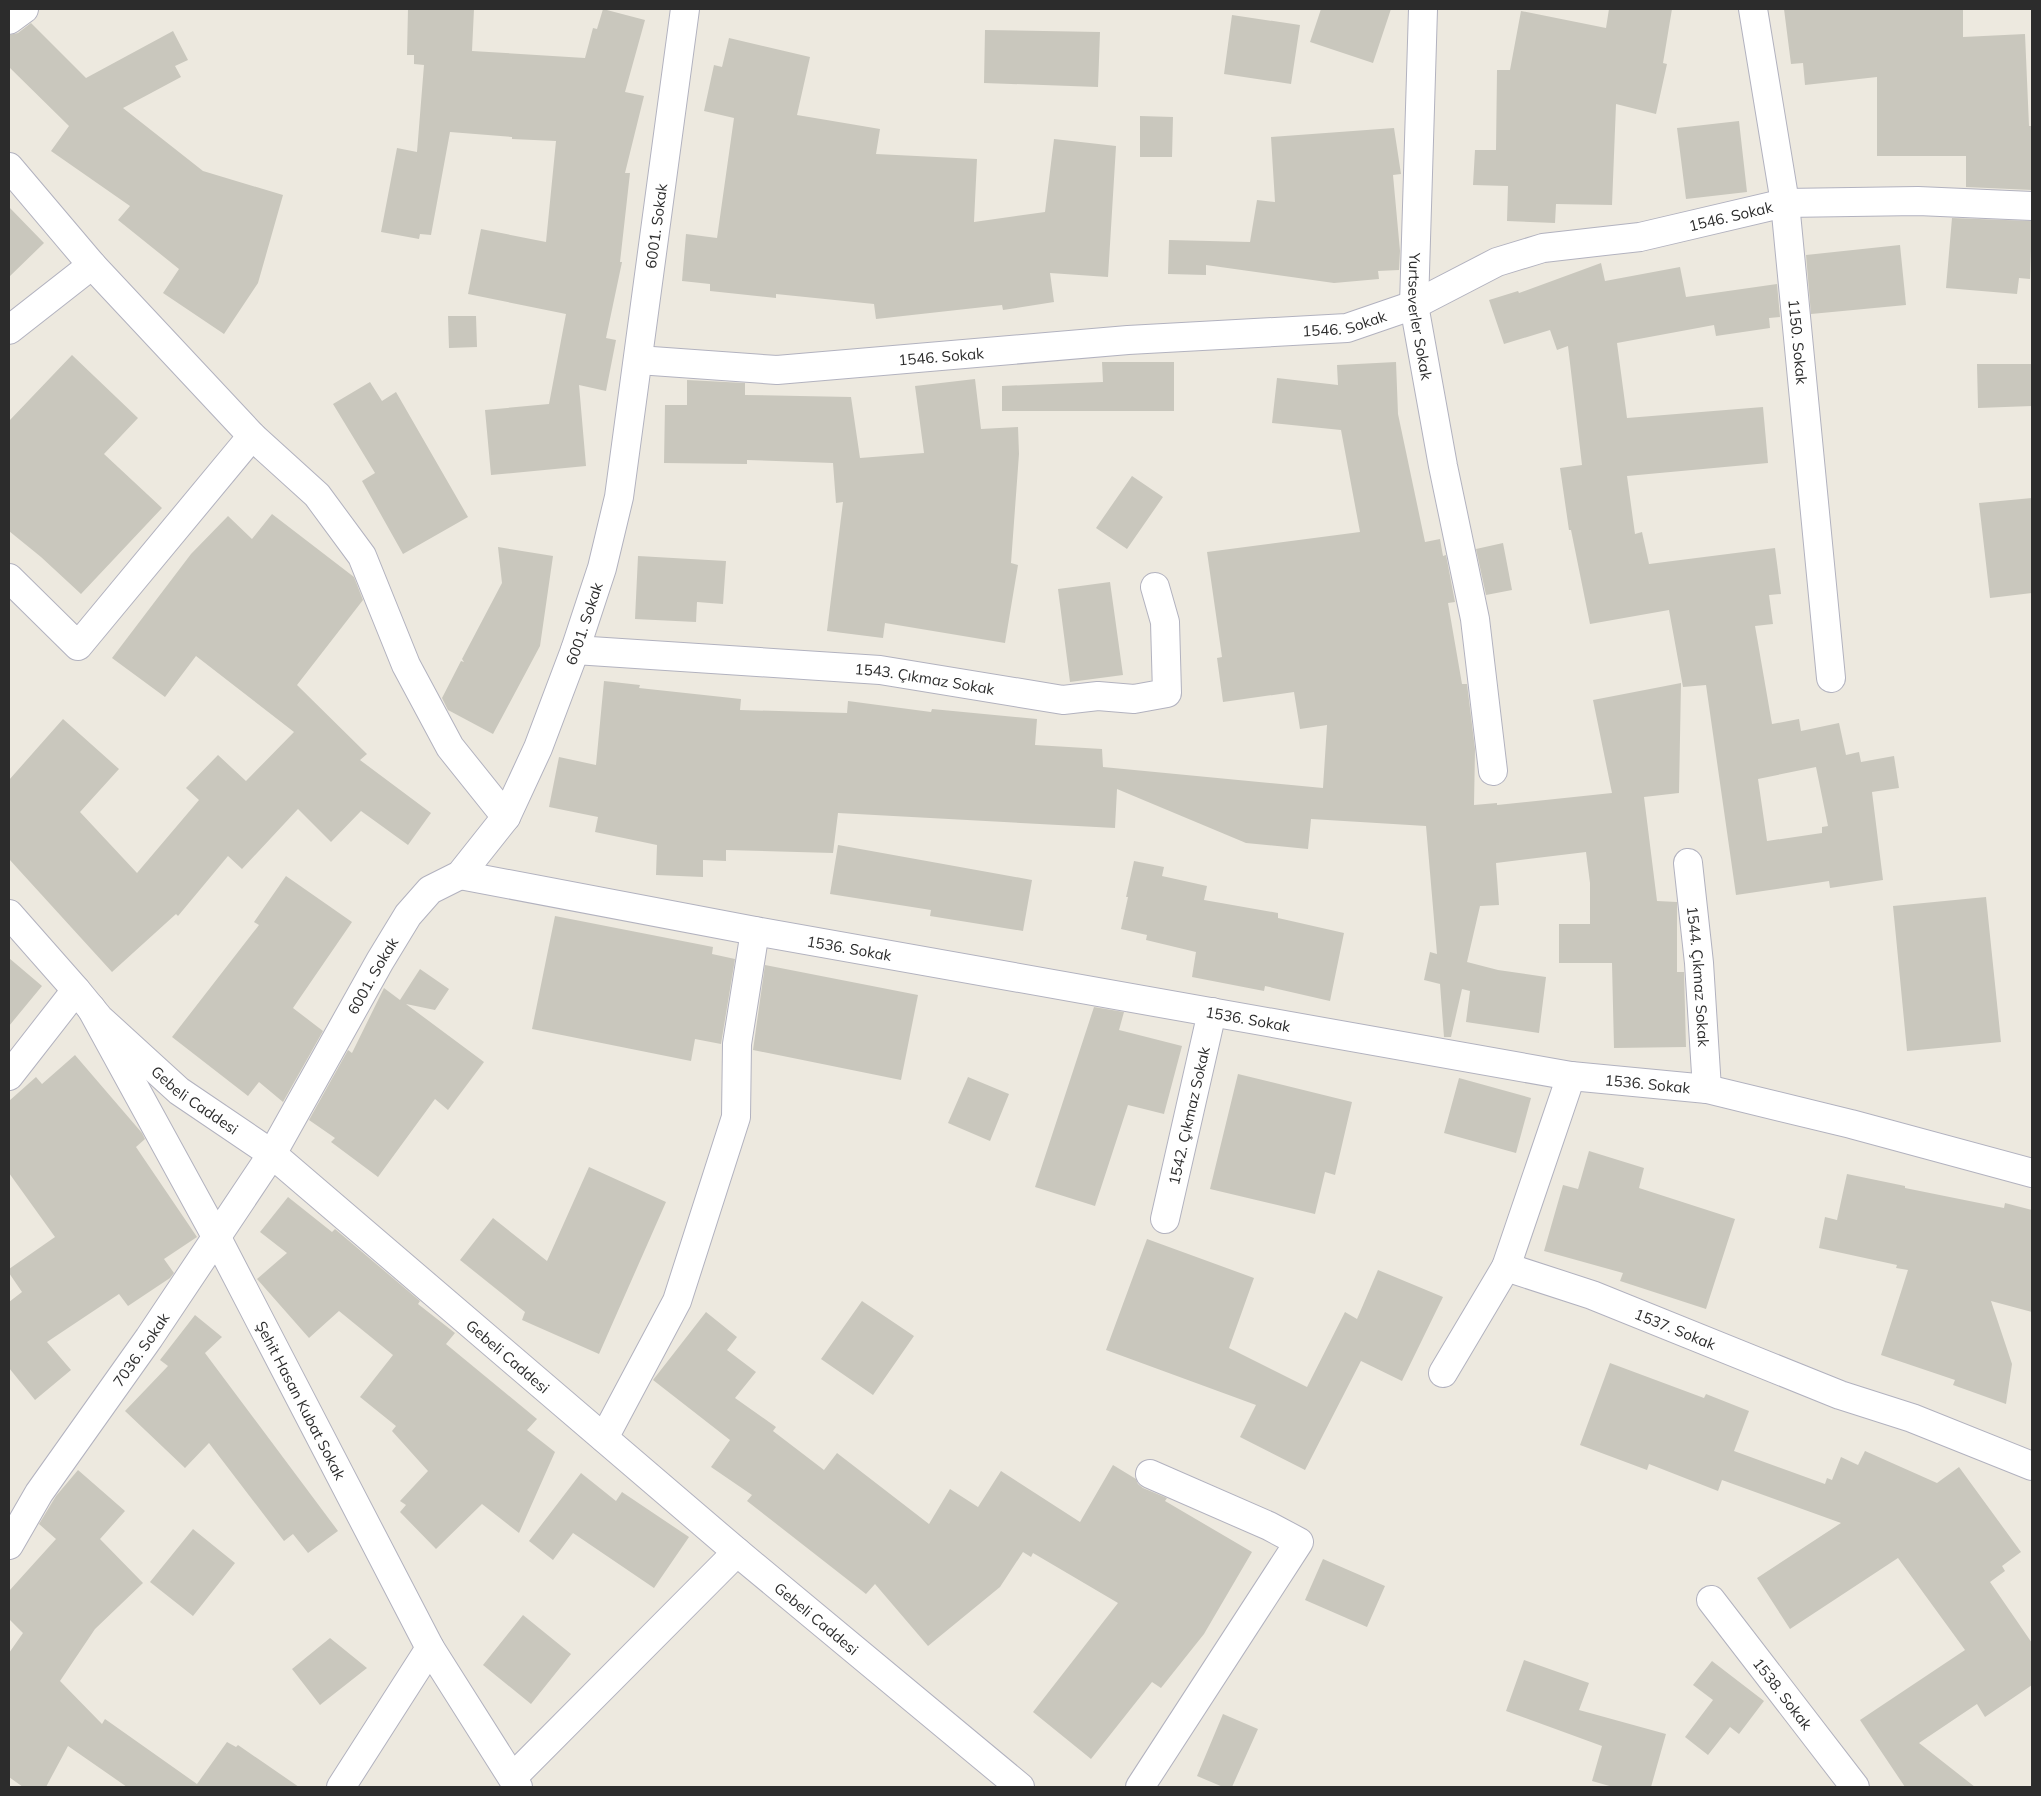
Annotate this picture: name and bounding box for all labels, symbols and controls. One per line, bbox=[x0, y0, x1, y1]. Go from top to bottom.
street label: 6001. Sokak bbox=[641, 182, 671, 270]
street label: 1546. Sokak bbox=[1687, 197, 1775, 235]
street label: Yurtseverler Sokak bbox=[1404, 251, 1437, 382]
street label: 1150. Sokak bbox=[1785, 298, 1812, 386]
street label: 1546. Sokak bbox=[1302, 306, 1389, 340]
street label: 1546. Sokak bbox=[898, 343, 985, 369]
street label: 6001. Sokak bbox=[561, 580, 606, 667]
street label: 1543. Çıkmaz Sokak bbox=[854, 659, 996, 698]
street label: 1544. Çıkmaz Sokak bbox=[1683, 905, 1714, 1048]
street label: 1536. Sokak bbox=[805, 931, 893, 965]
street label: 6001. Sokak bbox=[343, 933, 402, 1018]
street label: 1536. Sokak bbox=[1204, 1002, 1292, 1036]
street label: 1542. Çıkmaz Sokak bbox=[1164, 1044, 1213, 1187]
street label: Gebeli Caddesi bbox=[148, 1061, 242, 1138]
street label: 1536. Sokak bbox=[1604, 1070, 1691, 1097]
street label: 1537. Sokak bbox=[1632, 1304, 1719, 1354]
street label: 7036. Sokak bbox=[108, 1309, 173, 1390]
street label: Gebeli Caddesi bbox=[463, 1315, 554, 1397]
street label: Şehit Hasan Kubat Sokak bbox=[252, 1318, 350, 1483]
street label: Gebeli Caddesi bbox=[771, 1578, 863, 1659]
street label: 1538. Sokak bbox=[1749, 1654, 1817, 1733]

